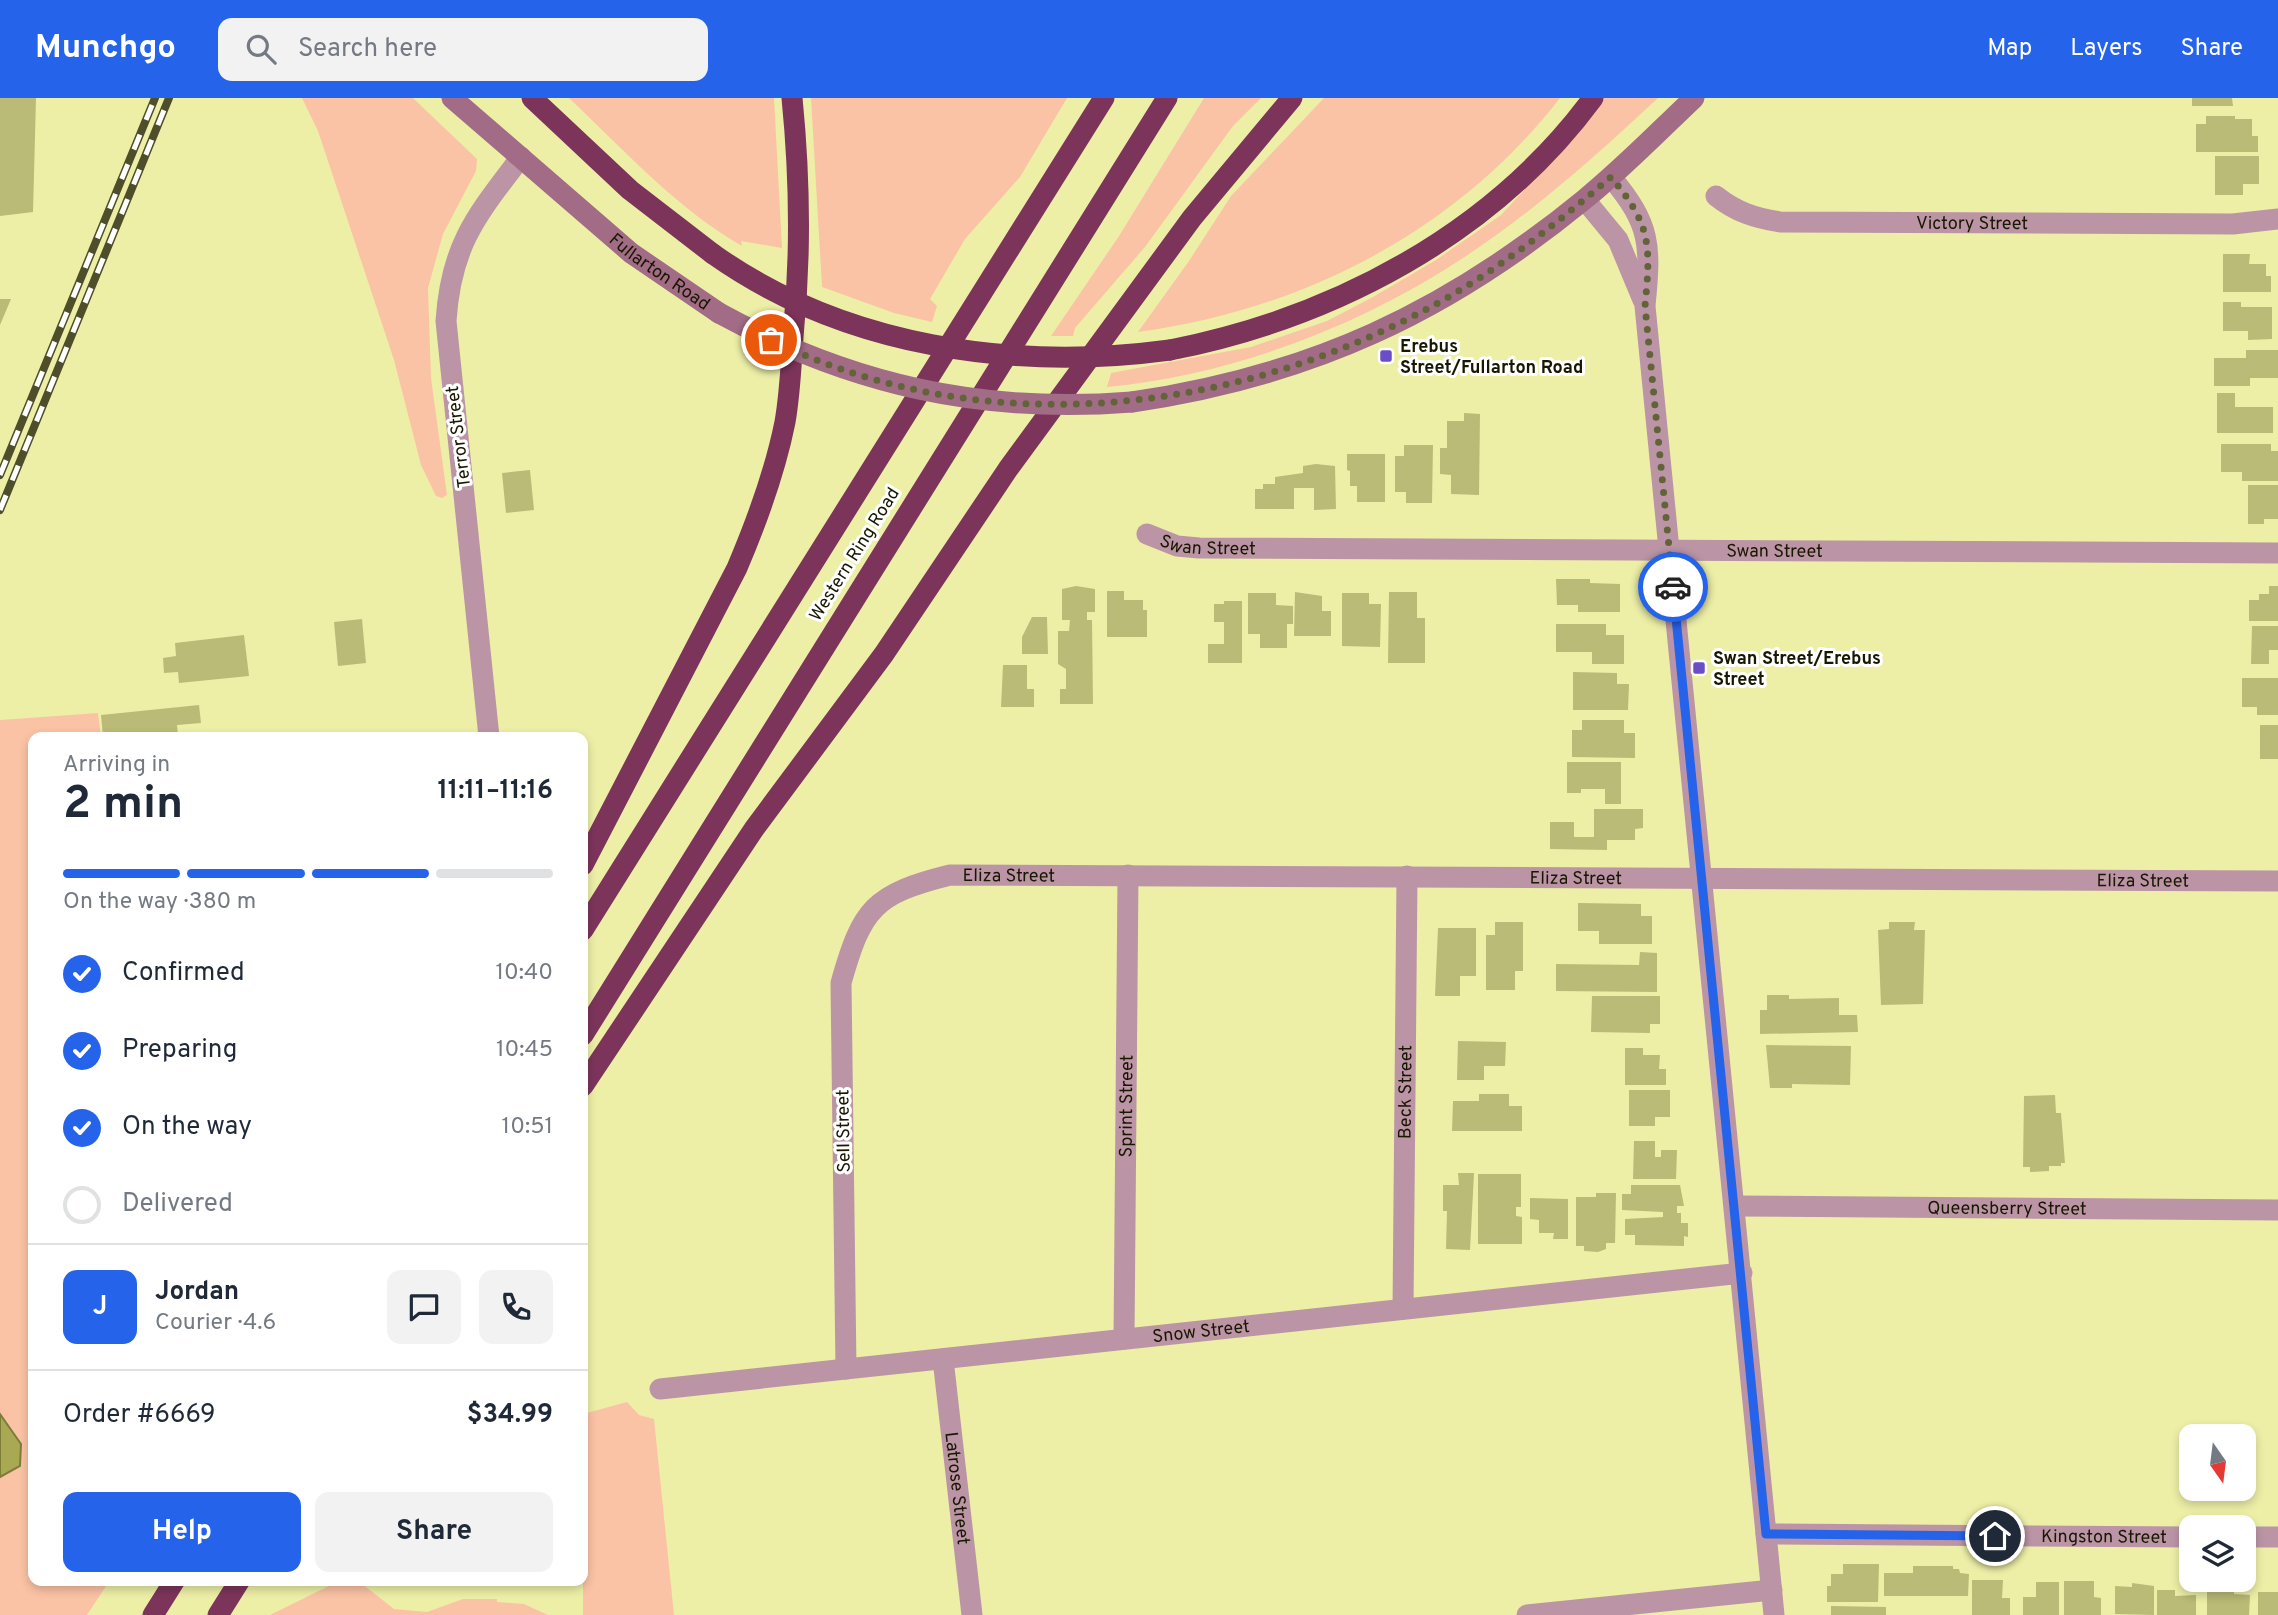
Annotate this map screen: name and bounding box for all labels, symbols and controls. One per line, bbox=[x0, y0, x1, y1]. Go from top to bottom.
search box bbox=[218, 18, 708, 81]
text: Munchgo bbox=[35, 28, 176, 70]
icon: search bbox=[242, 30, 280, 68]
text: Search here bbox=[298, 33, 437, 66]
text: Map bbox=[1987, 34, 2032, 64]
text: Layers bbox=[2070, 34, 2142, 64]
text: Share bbox=[2180, 34, 2243, 64]
street label: Victory Street bbox=[1916, 213, 2028, 236]
street label: Fullarton Road bbox=[603, 229, 714, 316]
pin bbox=[741, 310, 801, 370]
icon: bag bbox=[752, 321, 790, 359]
place label: Erebus Street/Fullarton Road bbox=[1400, 336, 1583, 380]
marker: Erebus Street/Fullarton Road bbox=[1378, 348, 1394, 364]
street label: Terror Street bbox=[442, 384, 477, 489]
street label: Western Ring Road bbox=[805, 484, 906, 626]
street label: Swan Street bbox=[1156, 530, 1256, 561]
street label: Swan Street bbox=[1726, 540, 1823, 564]
courier bbox=[1638, 552, 1708, 622]
icon: car bbox=[1654, 568, 1692, 606]
place label: Swan Street/Erebus Street bbox=[1713, 648, 1881, 692]
marker: Swan Street/Erebus Street bbox=[1691, 660, 1707, 676]
text: Arriving in bbox=[63, 751, 170, 780]
text: 11:11–11:16 bbox=[437, 775, 553, 808]
text: 2 min bbox=[63, 776, 183, 835]
street label: Eliza Street bbox=[962, 865, 1055, 888]
street label: Eliza Street bbox=[1529, 868, 1622, 891]
street label: Eliza Street bbox=[2096, 870, 2189, 894]
text: On the way · 380 m bbox=[63, 888, 256, 917]
icon: check bbox=[63, 955, 101, 993]
text: Confirmed bbox=[122, 957, 245, 990]
text: 10:40 bbox=[495, 959, 553, 988]
icon: check bbox=[63, 1032, 101, 1070]
text: Preparing bbox=[122, 1034, 237, 1067]
text: 10:45 bbox=[496, 1036, 553, 1065]
street label: Beck Street bbox=[1395, 1045, 1418, 1139]
street label: Sprint Street bbox=[1116, 1054, 1139, 1158]
street label: Sell Street bbox=[832, 1089, 857, 1173]
icon: check bbox=[63, 1109, 101, 1147]
text: On the way bbox=[122, 1111, 252, 1144]
text: 10:51 bbox=[502, 1113, 553, 1142]
text: Delivered bbox=[122, 1188, 233, 1221]
street label: Queensberry Street bbox=[1927, 1197, 2087, 1222]
button: chat bbox=[387, 1270, 461, 1344]
button: phone bbox=[479, 1270, 553, 1344]
text: Jordan bbox=[155, 1276, 239, 1309]
text: J bbox=[93, 1291, 107, 1324]
text: Courier · 4.6 bbox=[155, 1309, 276, 1338]
street label: Snow Street bbox=[1151, 1316, 1251, 1349]
text: Order #6669 bbox=[63, 1399, 216, 1432]
text: $34.99 bbox=[467, 1399, 553, 1432]
north arrow bbox=[2179, 1424, 2256, 1502]
map controls bbox=[2179, 1424, 2256, 1592]
street label: Latrose Street bbox=[938, 1431, 974, 1546]
button: Help bbox=[63, 1492, 301, 1572]
button: Share bbox=[315, 1492, 553, 1572]
pin bbox=[1965, 1506, 2025, 1566]
button: layers bbox=[2179, 1515, 2256, 1592]
icon: home bbox=[1976, 1517, 2014, 1555]
street label: Kingston Street bbox=[2041, 1526, 2167, 1550]

